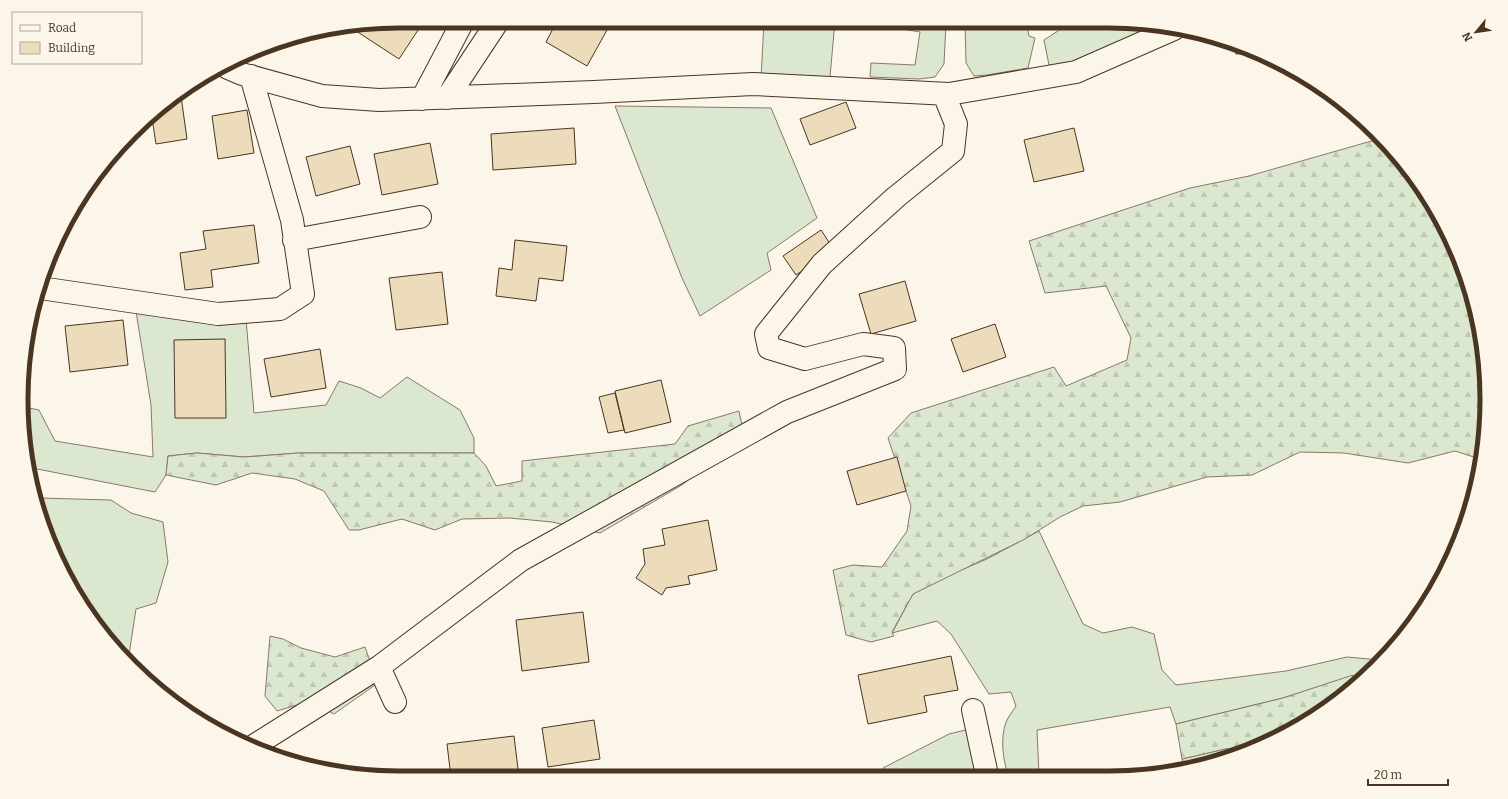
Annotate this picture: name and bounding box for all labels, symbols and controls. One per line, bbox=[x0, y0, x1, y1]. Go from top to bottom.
legend bbox=[12, 12, 142, 64]
north arrow bbox=[1456, 12, 1496, 52]
text: Road bbox=[48, 21, 76, 35]
text: N bbox=[1460, 29, 1475, 43]
text: Building bbox=[48, 41, 95, 55]
scale bar bbox=[1368, 761, 1448, 787]
text: 20 m bbox=[1374, 768, 1403, 782]

